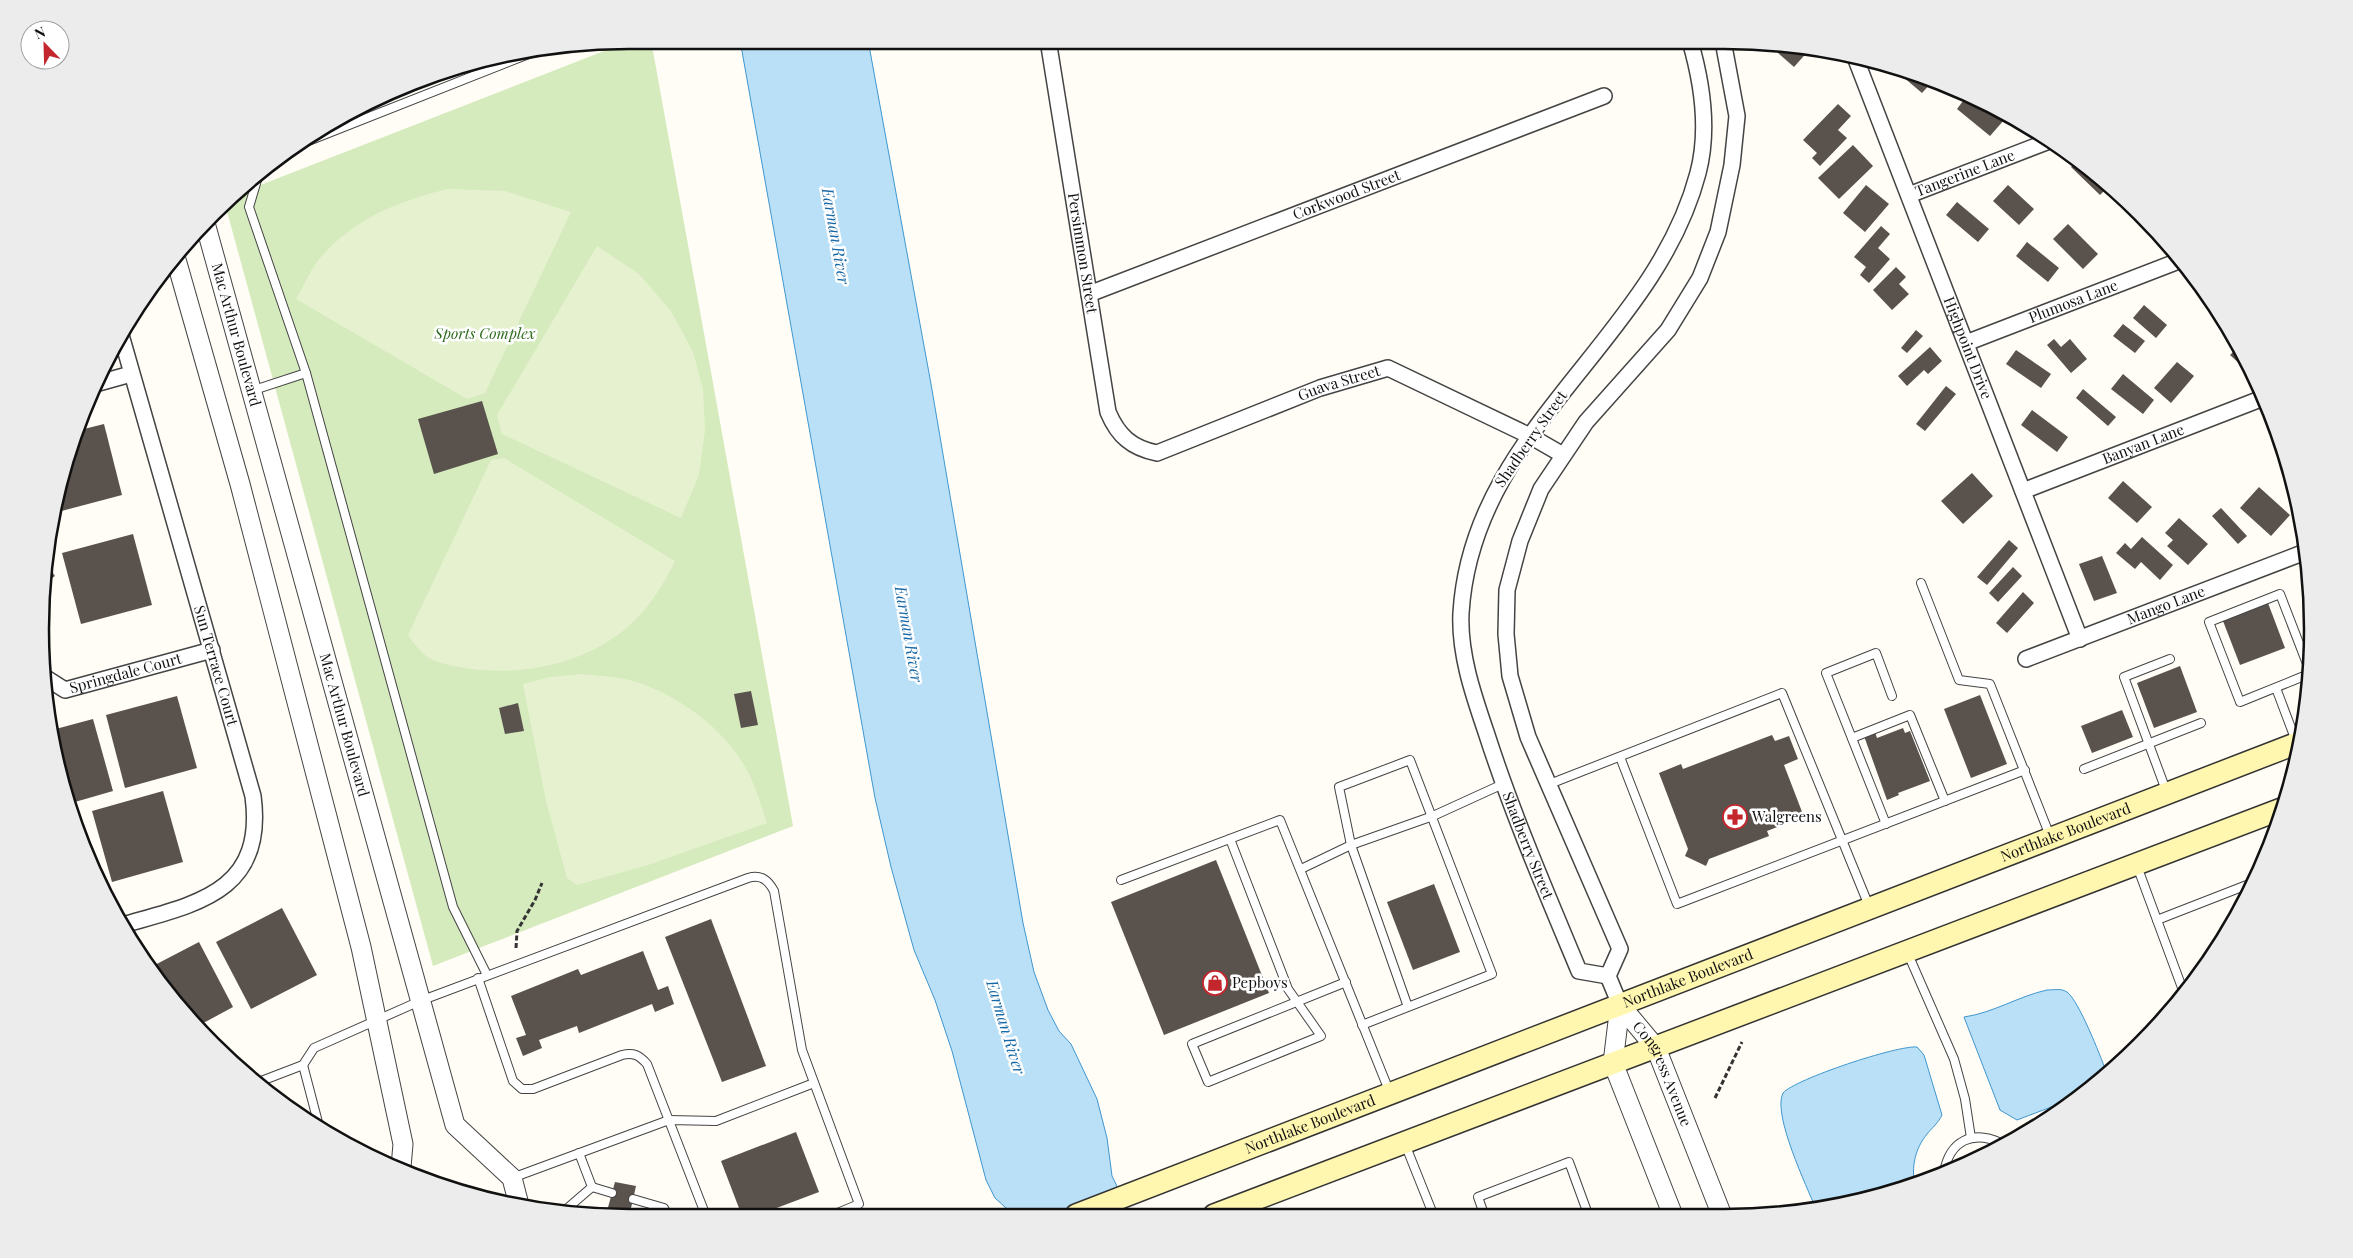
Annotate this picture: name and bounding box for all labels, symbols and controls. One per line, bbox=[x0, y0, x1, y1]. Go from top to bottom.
north arrow bbox=[20, 20, 70, 70]
text: N bbox=[31, 22, 48, 43]
street label: Tangerine Lane bbox=[1912, 144, 2017, 201]
street label: Corkwood Street bbox=[1290, 164, 1404, 224]
water label: Earman River bbox=[818, 185, 855, 287]
street label: Persimmon Street bbox=[1064, 191, 1103, 316]
street label: Mac Arthur Boulevard bbox=[208, 261, 266, 409]
street label: Plumosa Lane bbox=[2026, 274, 2120, 327]
street label: Highpoint Drive bbox=[1940, 293, 1997, 402]
park label: Sports Complex bbox=[434, 323, 536, 343]
street label: Guava Street bbox=[1295, 360, 1383, 405]
street label: Shadberry Street bbox=[1489, 386, 1571, 491]
street label: Banyan Lane bbox=[2099, 419, 2187, 468]
street label: Mango Lane bbox=[2124, 580, 2208, 628]
water label: Earman River bbox=[891, 583, 928, 685]
street label: Sun Terrace Court bbox=[190, 603, 244, 729]
street label: Springdale Court bbox=[67, 648, 184, 697]
street label: Mac Arthur Boulevard bbox=[316, 651, 375, 799]
street label: Shadberry Street bbox=[1498, 789, 1559, 903]
street label: Northlake Boulevard bbox=[1997, 797, 2134, 866]
pharmacy icon: Walgreens bbox=[1722, 804, 1748, 830]
place label: Walgreens bbox=[1751, 806, 1822, 826]
street label: Northlake Boulevard bbox=[1619, 943, 1756, 1012]
shop icon: Pepboys bbox=[1202, 970, 1228, 996]
place label: Pepboys bbox=[1232, 972, 1288, 992]
water label: Earman River bbox=[982, 976, 1031, 1078]
street label: Congress Avenue bbox=[1629, 1017, 1697, 1129]
street label: Northlake Boulevard bbox=[1242, 1089, 1378, 1158]

